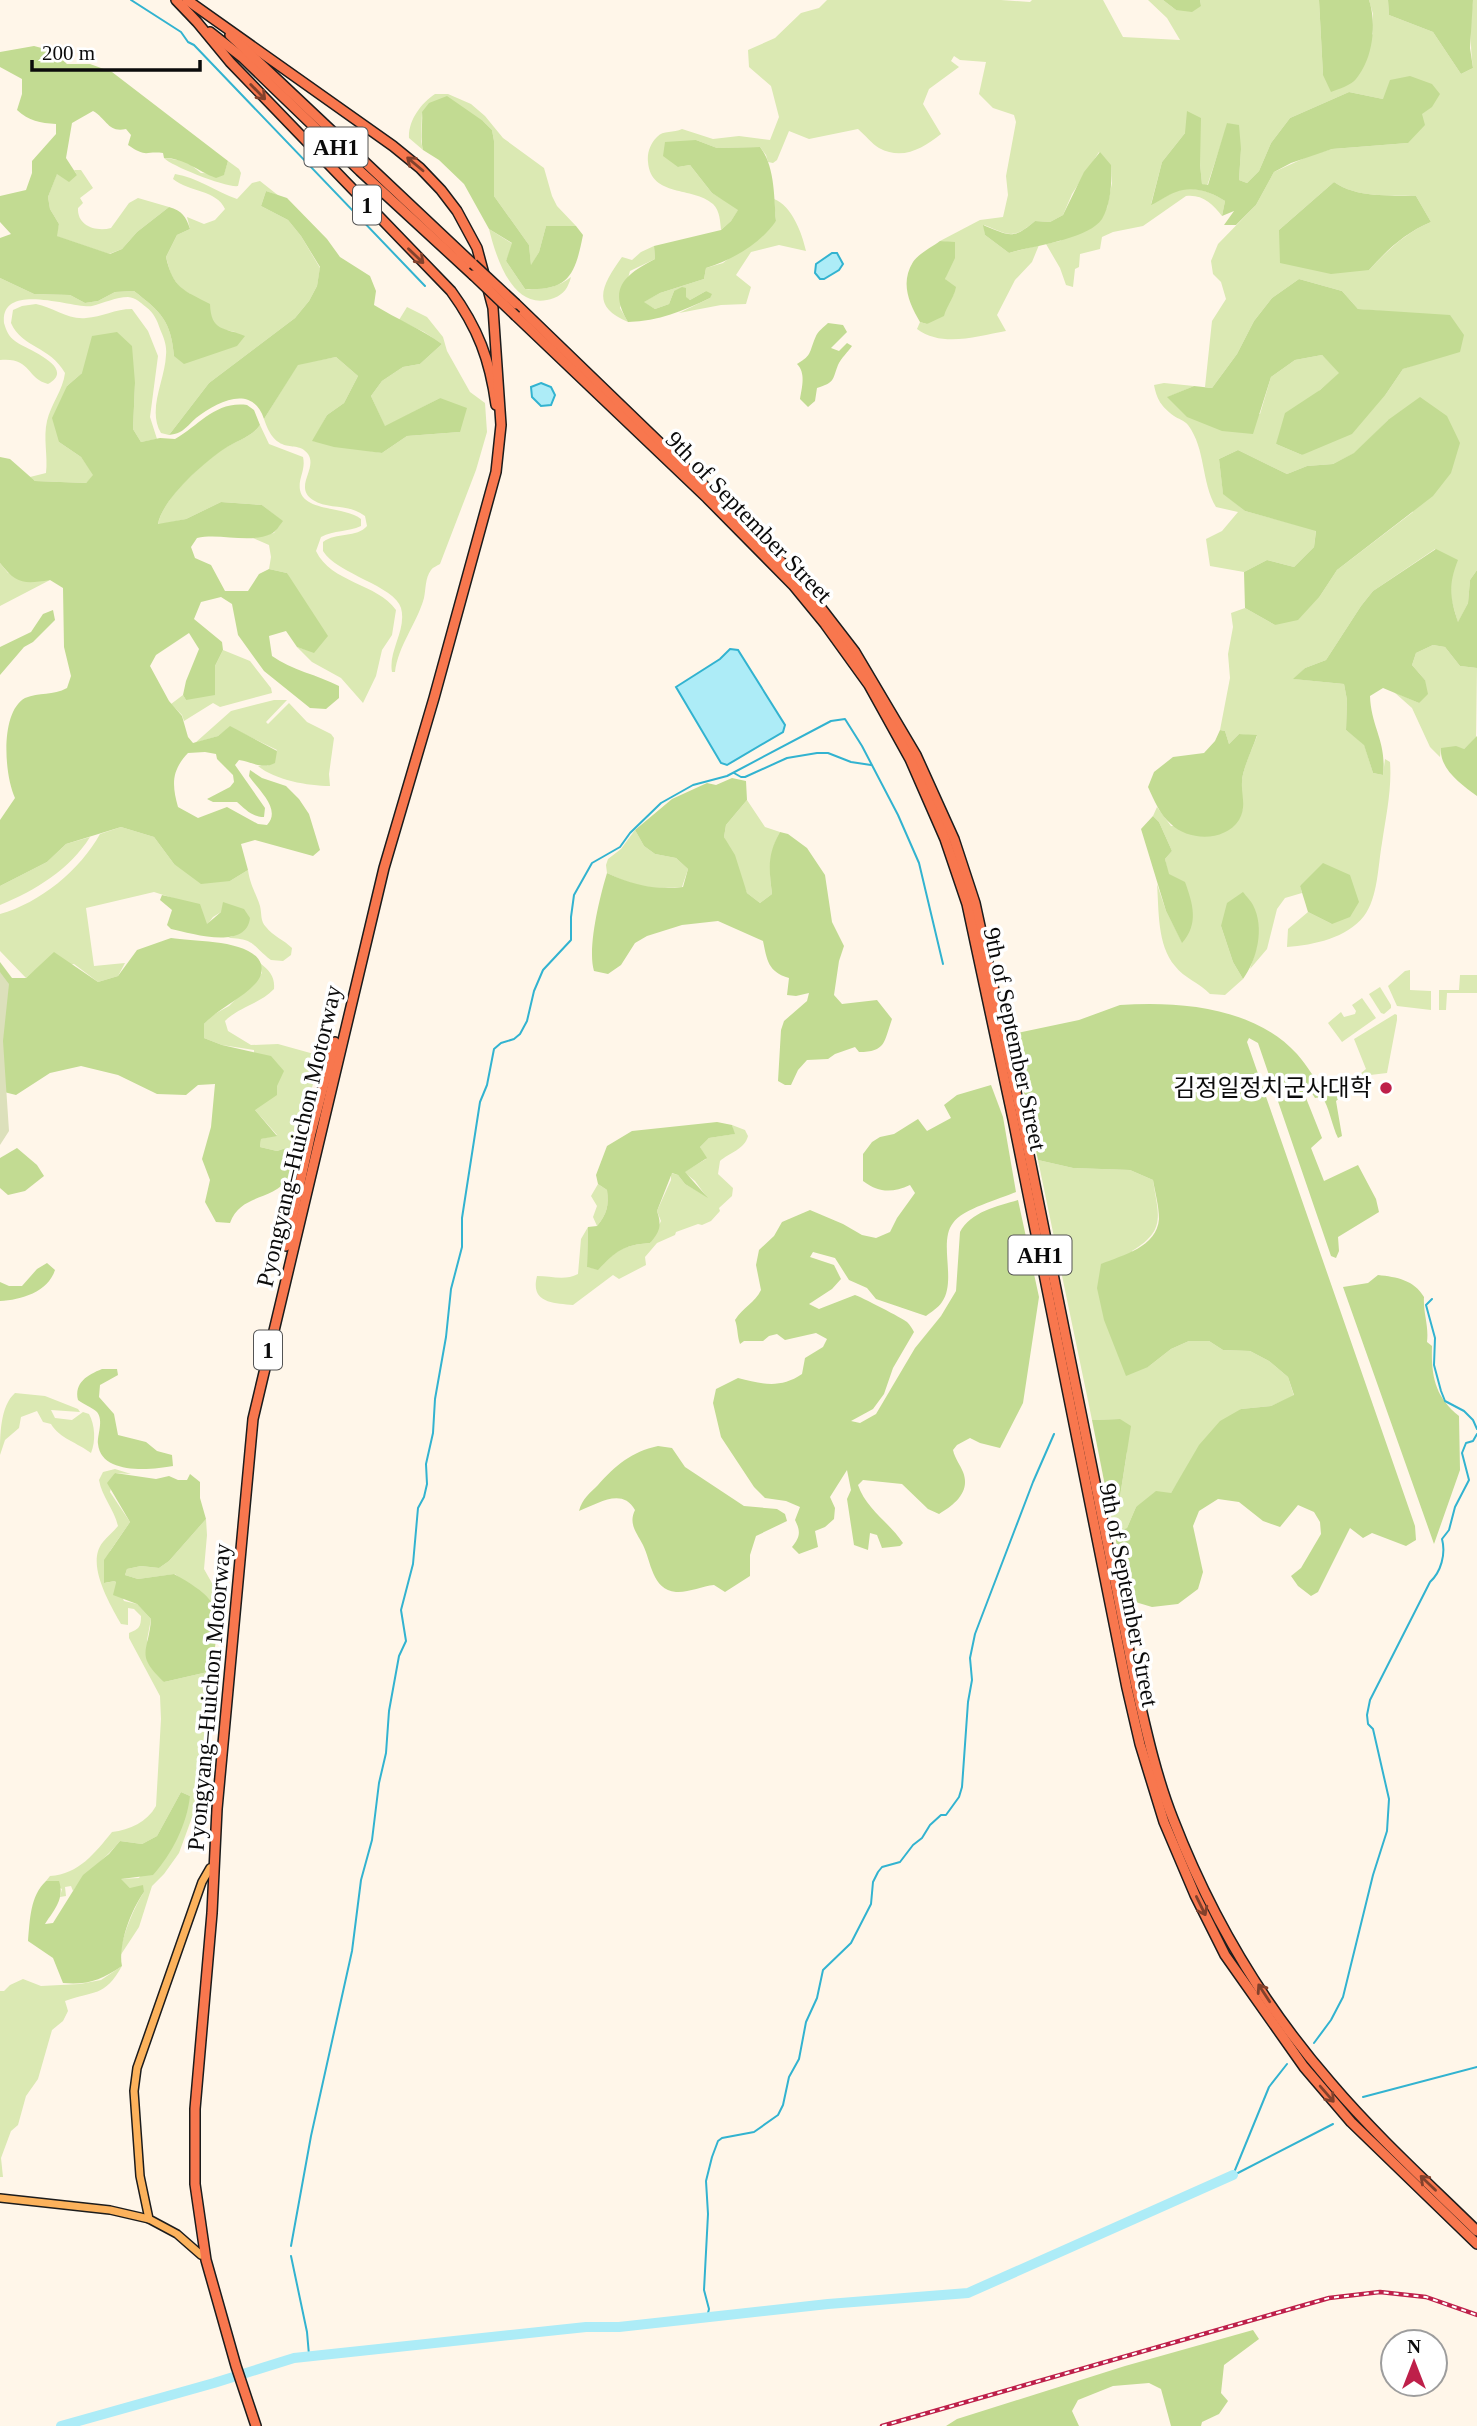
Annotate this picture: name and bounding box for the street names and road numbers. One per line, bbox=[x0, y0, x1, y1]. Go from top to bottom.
road number: AH1 bbox=[304, 128, 368, 166]
road number: 1 bbox=[353, 186, 381, 224]
street label: 9th of September Street bbox=[661, 426, 838, 608]
street label: 9th of September Street bbox=[979, 925, 1051, 1153]
street label: Pyongyang–Huichon Motorway bbox=[252, 983, 346, 1289]
road number: AH1 bbox=[1009, 1236, 1072, 1274]
road number: 1 bbox=[254, 1330, 282, 1370]
street label: 9th of September Street bbox=[1095, 1481, 1164, 1709]
street label: Pyongyang–Huichon Motorway bbox=[183, 1542, 235, 1852]

